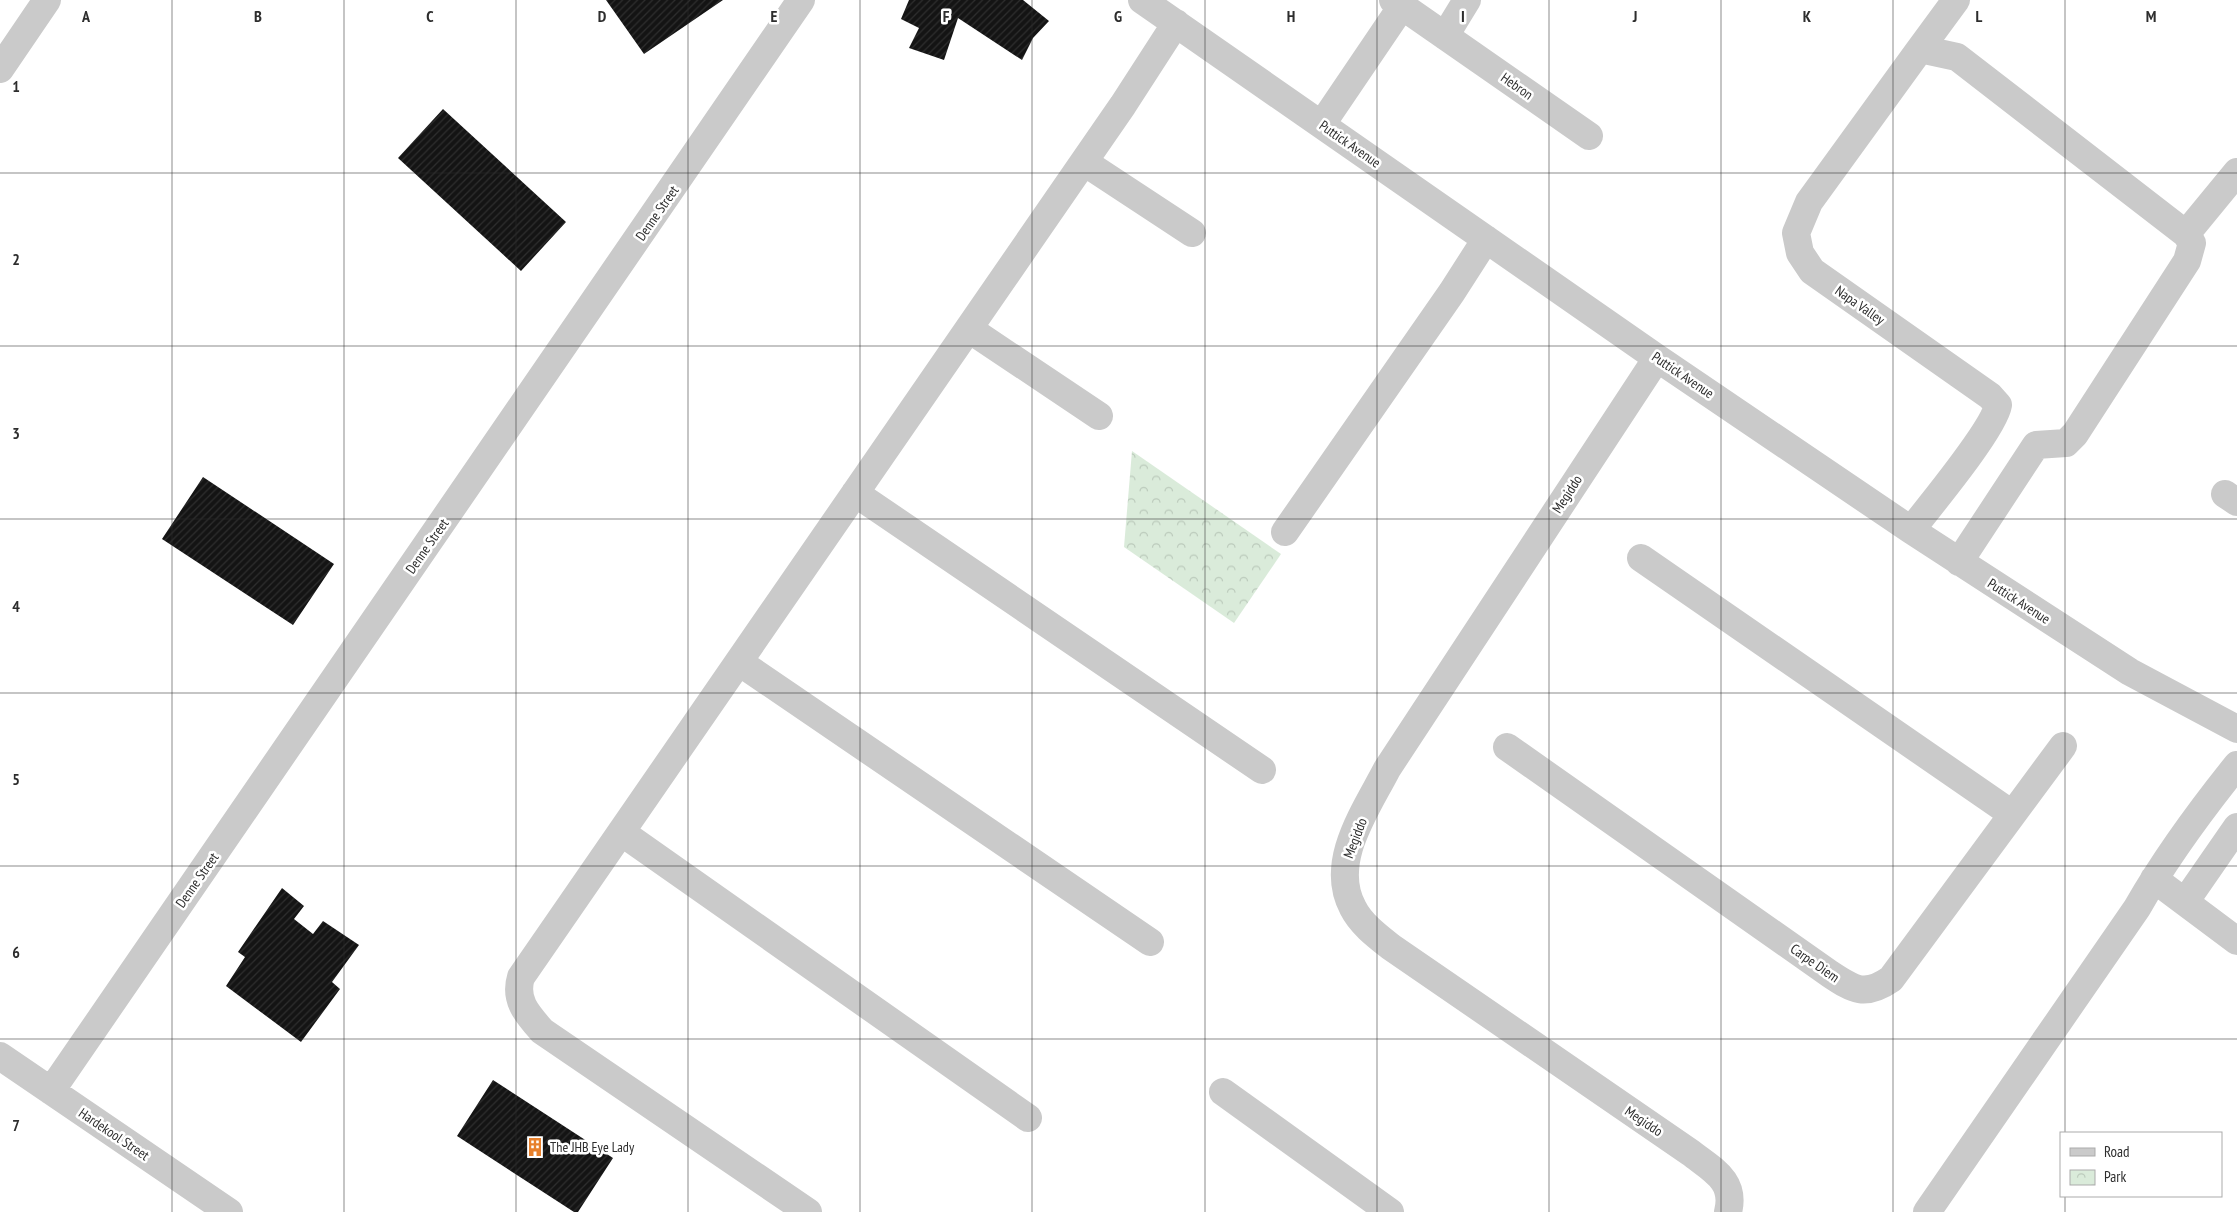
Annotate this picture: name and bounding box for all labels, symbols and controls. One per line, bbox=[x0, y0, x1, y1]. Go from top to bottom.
text: A bbox=[81, 6, 91, 26]
text: B bbox=[254, 6, 262, 26]
text: C bbox=[426, 6, 434, 26]
text: D bbox=[598, 6, 607, 26]
text: E bbox=[771, 6, 778, 26]
text: F bbox=[943, 6, 950, 26]
text: G bbox=[1114, 6, 1122, 26]
text: H bbox=[1287, 6, 1295, 26]
text: I bbox=[1461, 6, 1465, 26]
text: J bbox=[1632, 6, 1637, 26]
text: K bbox=[1803, 6, 1812, 26]
text: L bbox=[1976, 6, 1983, 26]
text: M bbox=[2146, 6, 2156, 26]
street label: Hebron bbox=[1497, 68, 1537, 104]
text: 1 bbox=[12, 76, 20, 96]
street label: Puttick Avenue bbox=[1316, 116, 1384, 172]
street label: Denne Street bbox=[632, 182, 683, 244]
text: 2 bbox=[12, 249, 20, 269]
street label: Napa Valley bbox=[1832, 281, 1889, 329]
street label: Puttick Avenue bbox=[1649, 348, 1718, 402]
text: 3 bbox=[12, 423, 20, 443]
street label: Megiddo bbox=[1548, 472, 1586, 516]
street label: Denne Street bbox=[402, 515, 453, 577]
street label: Puttick Avenue bbox=[1984, 574, 2054, 628]
text: 4 bbox=[12, 596, 20, 616]
text: 5 bbox=[12, 769, 20, 789]
street label: Megiddo bbox=[1339, 815, 1371, 861]
street label: Denne Street bbox=[172, 849, 223, 911]
street label: Carpe Diem bbox=[1787, 940, 1843, 986]
text: 6 bbox=[12, 942, 20, 962]
street label: Megiddo bbox=[1622, 1102, 1666, 1140]
street label: Hardekool Street bbox=[75, 1104, 153, 1164]
text: 7 bbox=[12, 1115, 20, 1135]
legend bbox=[2060, 1132, 2222, 1197]
building icon: The JHB Eye Lady bbox=[524, 1136, 546, 1158]
place label: The JHB Eye Lady bbox=[550, 1138, 635, 1156]
text: Road bbox=[2104, 1142, 2130, 1161]
text: Park bbox=[2104, 1167, 2126, 1186]

